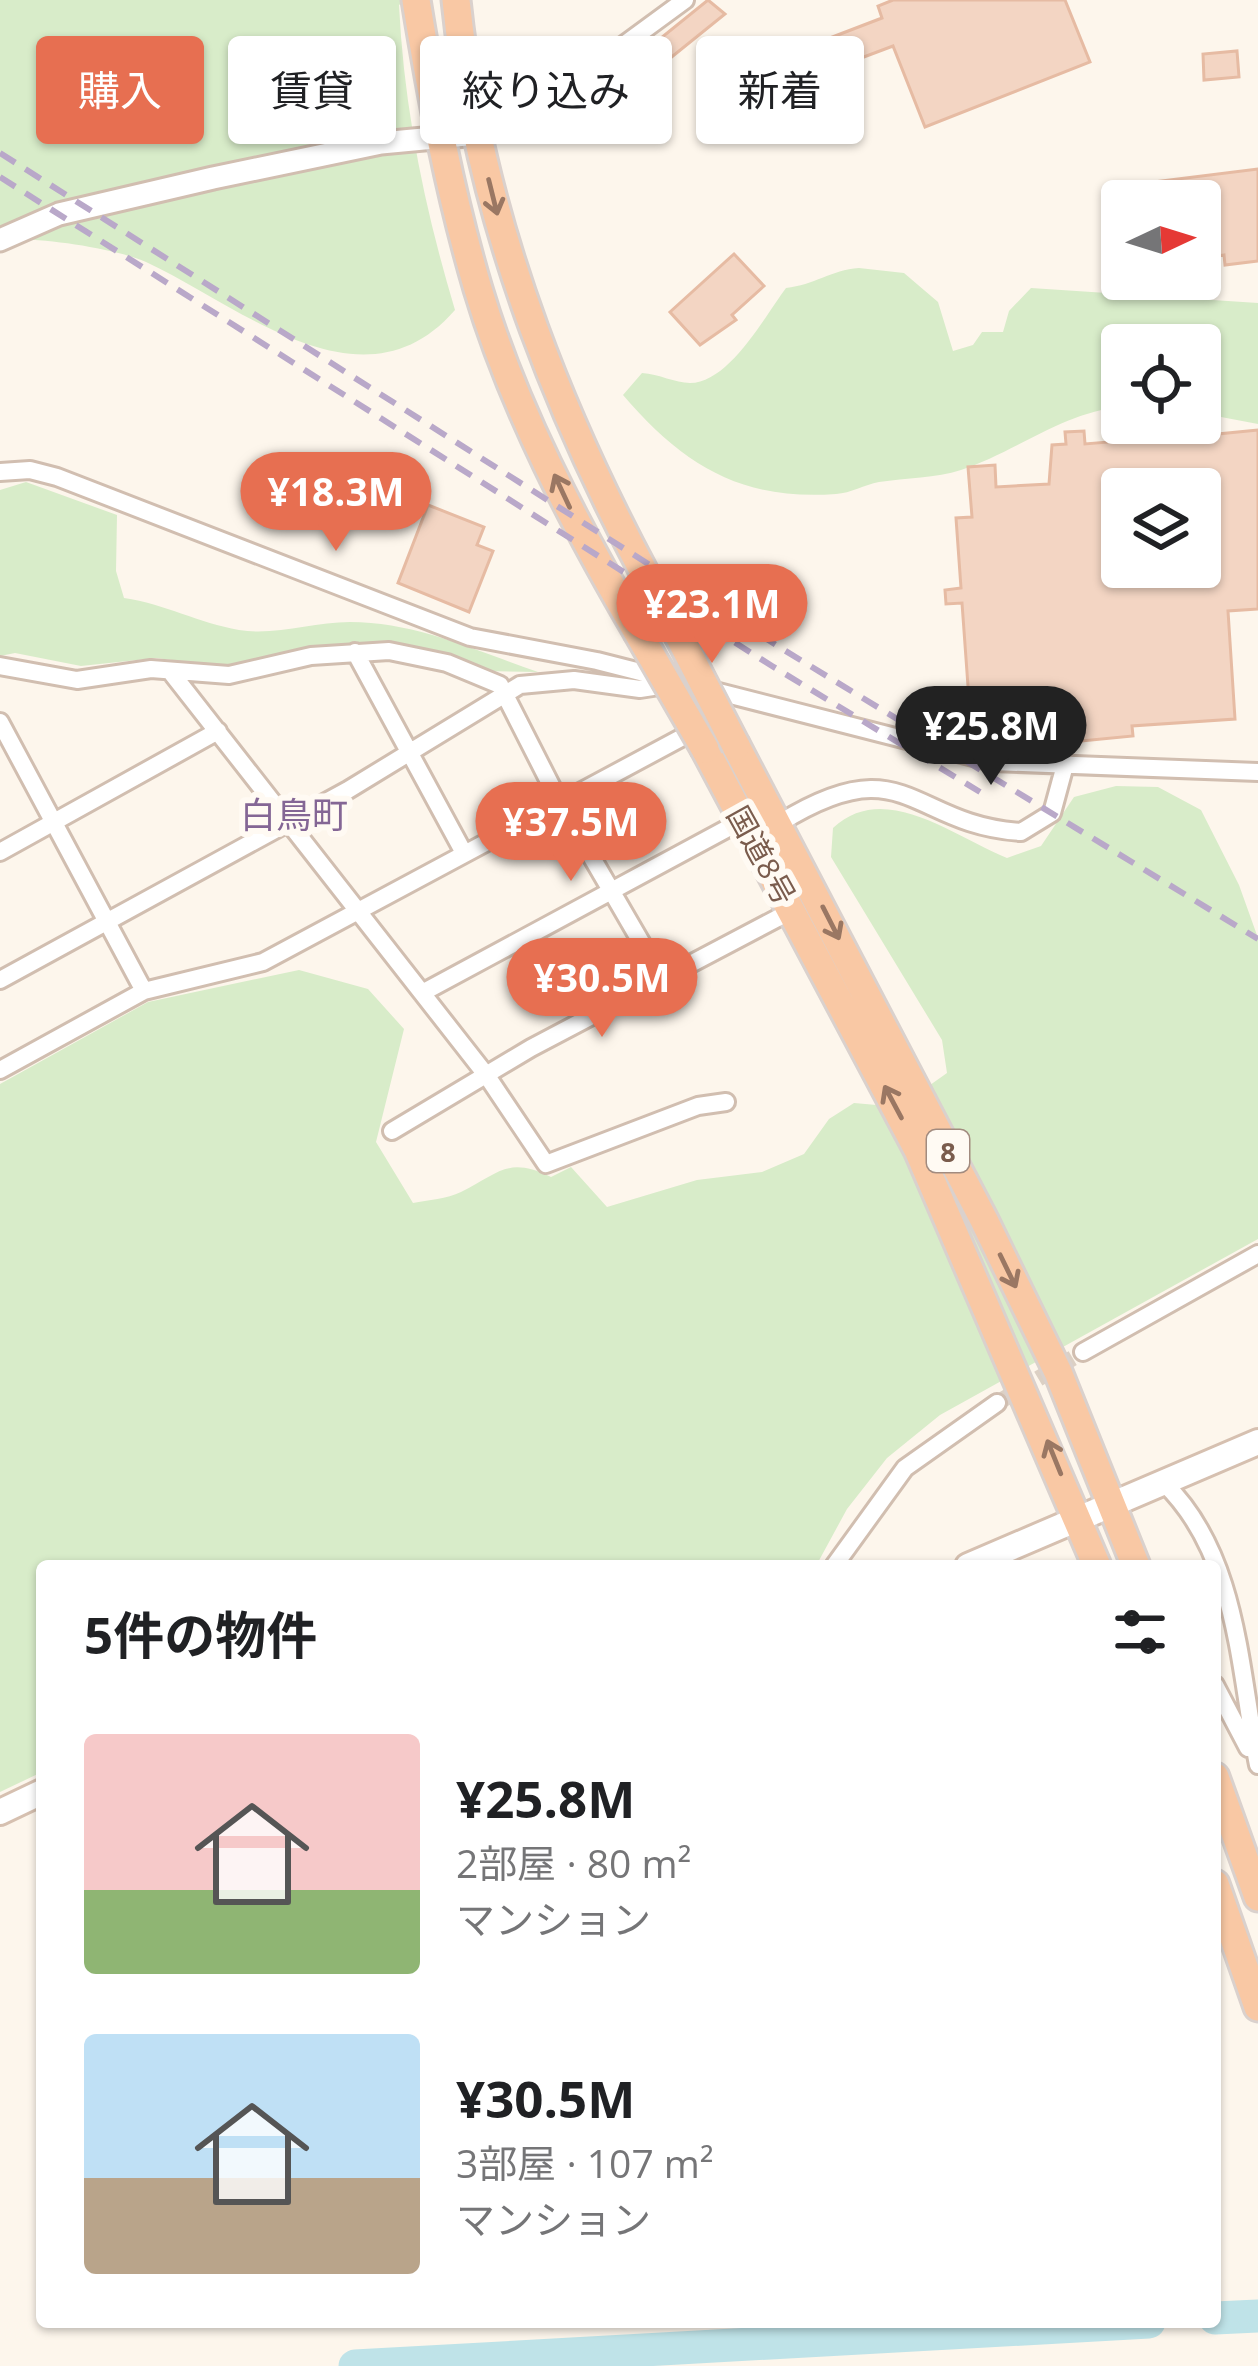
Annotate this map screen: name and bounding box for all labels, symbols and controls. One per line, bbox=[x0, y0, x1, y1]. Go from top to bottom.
chip: 購入 bbox=[36, 36, 204, 144]
chip: 賃貸 bbox=[228, 36, 396, 144]
chip: 絞り込み bbox=[420, 36, 672, 144]
chip: 新着 bbox=[696, 36, 864, 144]
one-way arrow bbox=[483, 178, 505, 216]
north arrow bbox=[1101, 180, 1221, 300]
map controls bbox=[1101, 180, 1221, 588]
button: locate bbox=[1101, 324, 1221, 444]
pin: ¥18.3M bbox=[238, 452, 434, 554]
text: ¥18.3M bbox=[267, 464, 405, 517]
button: layers bbox=[1101, 468, 1221, 588]
one-way arrow bbox=[550, 474, 572, 510]
pin: ¥23.1M bbox=[614, 564, 810, 666]
text: ¥23.1M bbox=[643, 576, 781, 629]
pin: ¥25.8M bbox=[893, 686, 1089, 788]
text: ¥25.8M bbox=[922, 698, 1060, 751]
pin: ¥37.5M bbox=[473, 782, 669, 884]
district label: 白鳥町 bbox=[240, 790, 348, 839]
text: ¥37.5M bbox=[502, 794, 640, 847]
street label: 国道8号 bbox=[718, 798, 806, 912]
one-way arrow bbox=[820, 905, 843, 940]
pin: ¥30.5M bbox=[504, 938, 700, 1040]
text: ¥30.5M bbox=[533, 950, 671, 1003]
one-way arrow bbox=[881, 1085, 904, 1120]
road number: 8 bbox=[927, 1130, 969, 1172]
one-way arrow bbox=[998, 1253, 1021, 1288]
one-way arrow bbox=[1042, 1440, 1063, 1477]
text: 5件の物件 bbox=[84, 1599, 317, 1669]
icon: filters bbox=[1107, 1599, 1173, 1665]
text: ¥25.8M bbox=[456, 1763, 635, 1833]
icon: home bbox=[180, 1782, 324, 1926]
text: 2部屋 · 80 m² bbox=[456, 1836, 691, 1889]
text: マンション bbox=[456, 1892, 651, 1945]
text: ¥30.5M bbox=[456, 2063, 635, 2133]
icon: home bbox=[180, 2082, 324, 2226]
text: 3部屋 · 107 m² bbox=[456, 2136, 714, 2189]
text: マンション bbox=[456, 2192, 651, 2245]

